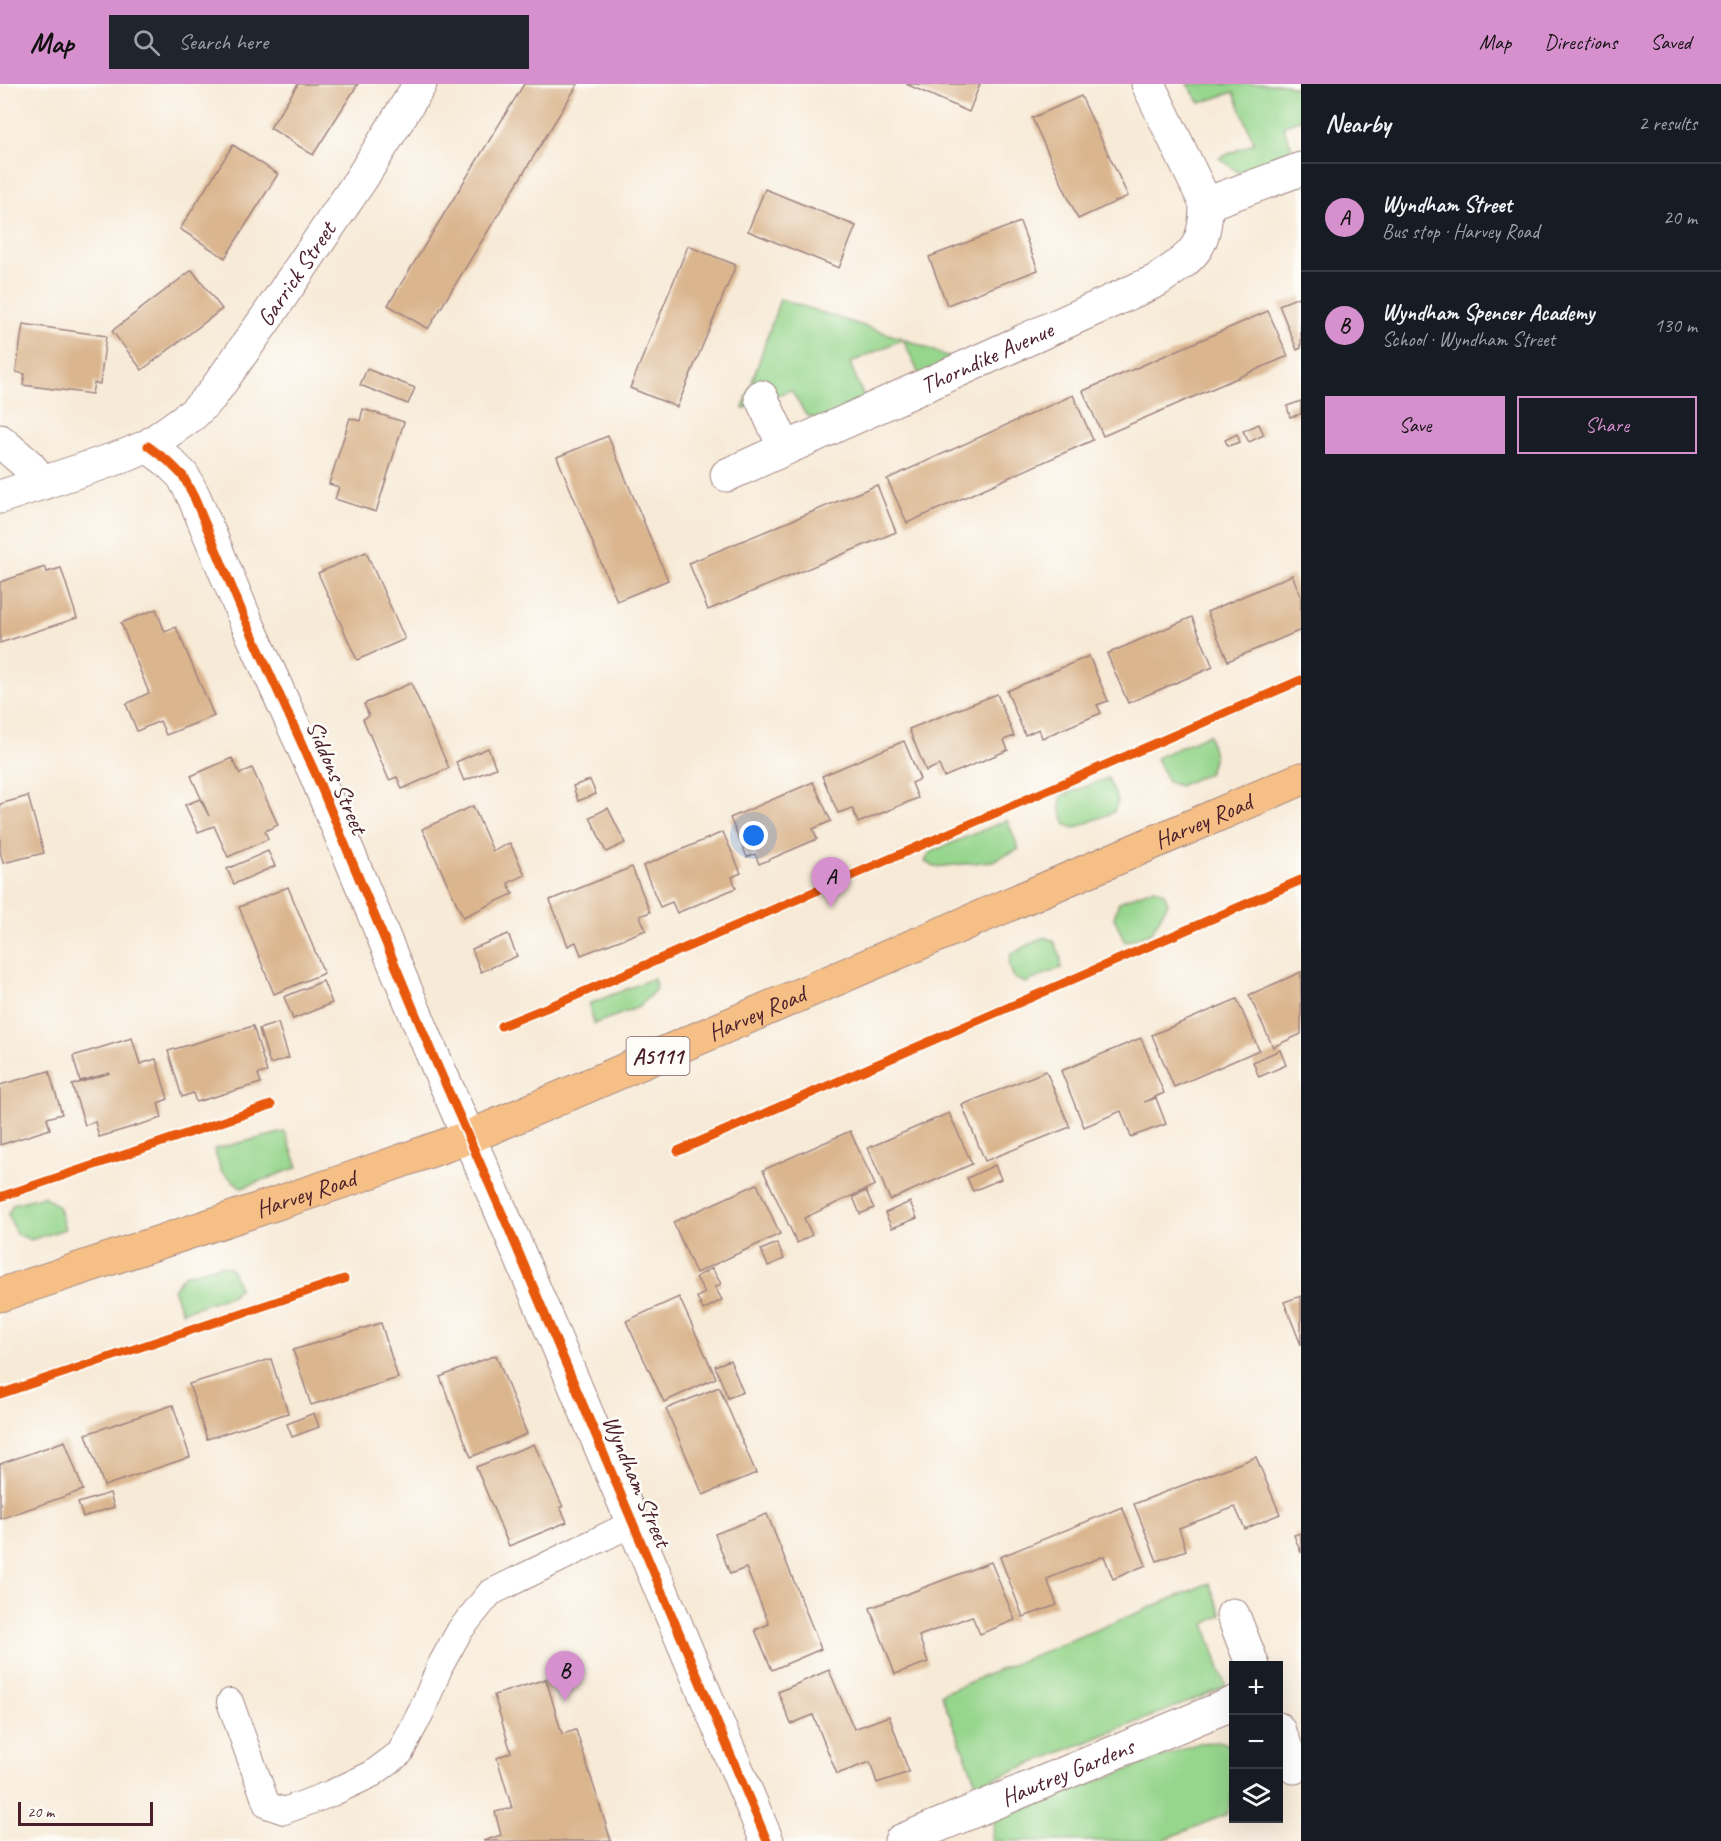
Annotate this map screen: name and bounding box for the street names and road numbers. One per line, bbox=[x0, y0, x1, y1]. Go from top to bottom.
street label: Garrick Street bbox=[250, 215, 343, 332]
street label: Thorndike Avenue bbox=[916, 314, 1060, 401]
street label: Siddons Street bbox=[300, 716, 375, 840]
street label: Harvey Road bbox=[1150, 786, 1260, 855]
street label: Harvey Road bbox=[703, 978, 813, 1047]
road number: A5111 bbox=[626, 1037, 690, 1075]
street label: Harvey Road bbox=[252, 1162, 363, 1224]
street label: Wyndham Street bbox=[596, 1411, 679, 1553]
street label: Hawtrey Gardens bbox=[996, 1731, 1140, 1813]

